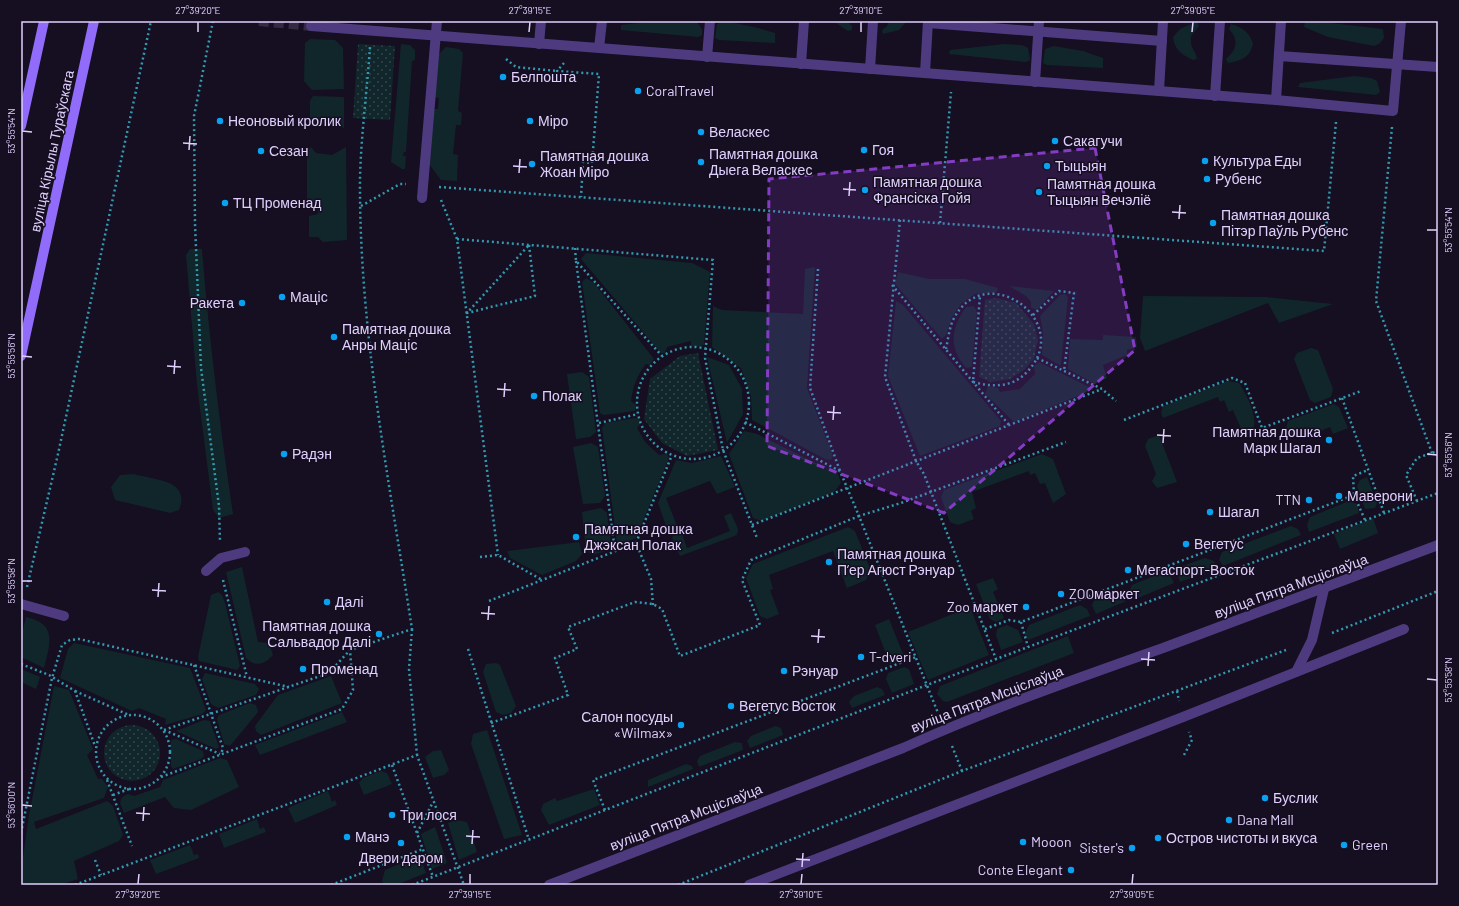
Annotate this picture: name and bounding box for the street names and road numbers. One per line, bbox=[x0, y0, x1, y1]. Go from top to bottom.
street label: вуліца Кірылы Тураўскага bbox=[26, 68, 77, 233]
street label: вуліца Пятра Мсціслаўца bbox=[1212, 550, 1370, 621]
street label: вуліца Пятра Мсціслаўца bbox=[908, 662, 1066, 735]
street label: вуліца Пятра Мсціслаўца bbox=[607, 780, 765, 853]

